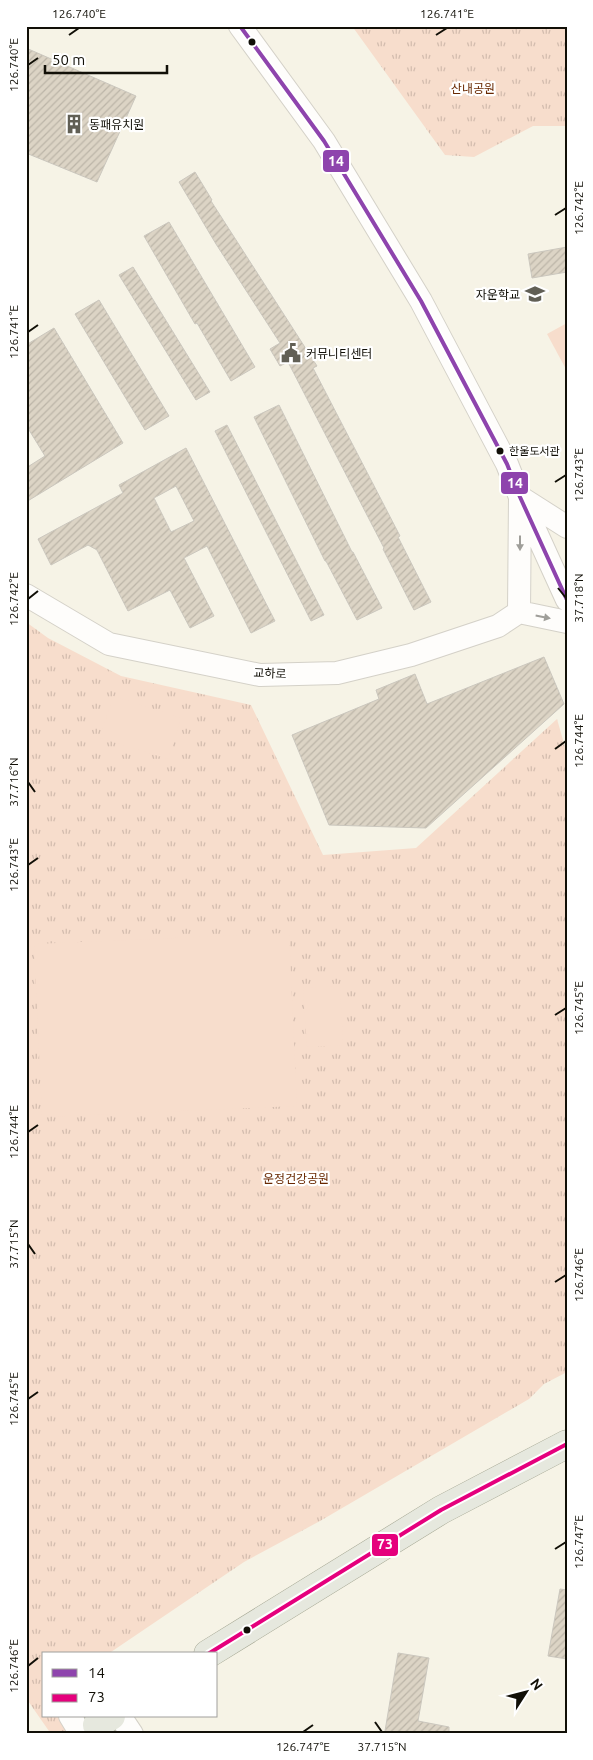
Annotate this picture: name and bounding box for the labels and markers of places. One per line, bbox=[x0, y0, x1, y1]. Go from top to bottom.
unlabelled marker bbox=[247, 37, 257, 47]
building icon: 동패유치원 bbox=[63, 113, 85, 135]
place label: 동패유치원 bbox=[89, 118, 144, 131]
school or university icon: 자운학교 bbox=[524, 283, 546, 305]
place label: 자운학교 bbox=[476, 288, 520, 301]
public building icon: 커뮤니티센터 bbox=[280, 342, 302, 364]
place label: 커뮤니티센터 bbox=[306, 347, 372, 360]
place label: 한울도서관 bbox=[509, 445, 560, 457]
marker: 한울도서관 bbox=[495, 446, 505, 456]
unlabelled marker bbox=[242, 1625, 252, 1635]

